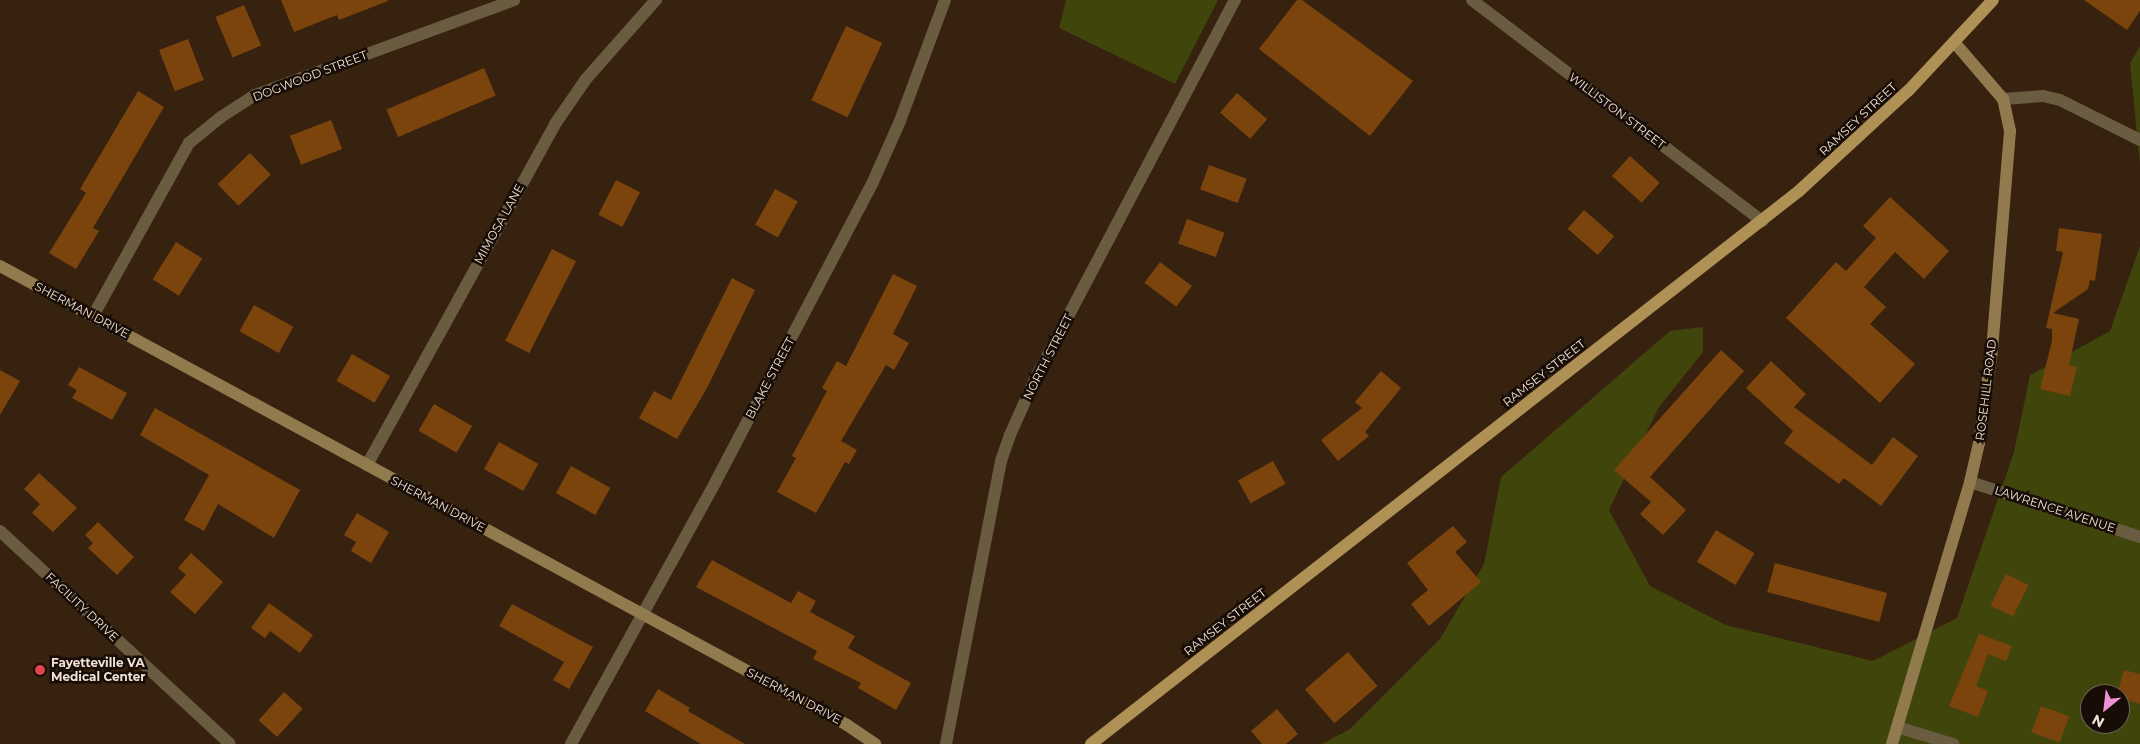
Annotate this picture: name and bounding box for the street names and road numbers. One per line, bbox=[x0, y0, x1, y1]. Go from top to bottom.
street label: DOGWOOD STREET bbox=[251, 48, 369, 104]
street label: WILLISTON STREET bbox=[1566, 70, 1668, 152]
street label: RAMSEY STREET bbox=[1816, 79, 1900, 159]
street label: MIMOSA LANE bbox=[471, 182, 527, 266]
street label: SHERMAN DRIVE bbox=[32, 279, 132, 341]
street label: NORTH STREET bbox=[1020, 312, 1076, 402]
street label: BLAKE STREET bbox=[742, 335, 798, 421]
street label: RAMSEY STREET bbox=[1500, 336, 1588, 410]
street label: ROSEHILL ROAD bbox=[1973, 339, 1999, 441]
street label: SHERMAN DRIVE bbox=[388, 473, 488, 535]
street label: LAWRENCE AVENUE bbox=[1993, 483, 2117, 535]
street label: FACILITY DRIVE bbox=[43, 570, 121, 644]
street label: RAMSEY STREET bbox=[1181, 585, 1269, 659]
street label: SHERMAN DRIVE bbox=[744, 665, 844, 727]

